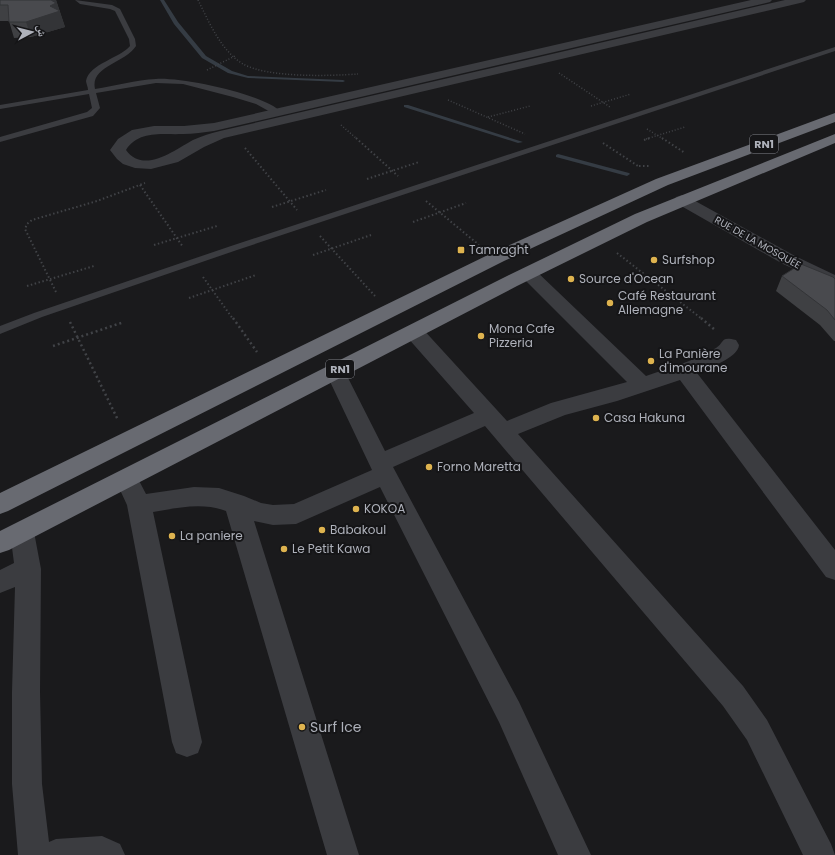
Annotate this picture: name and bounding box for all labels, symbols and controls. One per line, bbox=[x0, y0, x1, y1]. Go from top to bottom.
north arrow bbox=[12, 12, 52, 52]
text: ش bbox=[33, 24, 51, 38]
road number: RN1 bbox=[750, 135, 778, 153]
street label: RUE DE LA MOSQUÉE bbox=[712, 212, 804, 272]
place label: Tamraght bbox=[469, 241, 529, 258]
marker: Tamraght bbox=[456, 245, 466, 255]
place label: Surfshop bbox=[662, 251, 715, 268]
marker: Surfshop bbox=[649, 255, 659, 265]
place label: Source d'Ocean bbox=[579, 270, 674, 287]
marker: Source d'Ocean bbox=[566, 274, 576, 284]
place label: Café Restaurant Allemagne bbox=[618, 287, 716, 318]
marker: Café Restaurant Allemagne bbox=[605, 298, 615, 308]
place label: Mona Cafe Pizzeria bbox=[489, 320, 555, 351]
marker: Mona Cafe Pizzeria bbox=[476, 331, 486, 341]
place label: La Panière d'imourane bbox=[659, 345, 727, 376]
marker: La Panière d'imourane bbox=[646, 356, 656, 366]
road number: RN1 bbox=[326, 360, 354, 378]
place label: Casa Hakuna bbox=[604, 409, 685, 426]
marker: Casa Hakuna bbox=[591, 413, 601, 423]
place label: Forno Maretta bbox=[437, 458, 521, 475]
marker: Forno Maretta bbox=[424, 462, 434, 472]
place label: KOKOA bbox=[364, 500, 405, 517]
marker: KOKOA bbox=[351, 504, 361, 514]
place label: Babakoul bbox=[330, 521, 386, 538]
marker: Babakoul bbox=[317, 525, 327, 535]
place label: La paniere bbox=[180, 527, 243, 544]
marker: La paniere bbox=[167, 531, 177, 541]
place label: Le Petit Kawa bbox=[292, 540, 370, 557]
marker: Le Petit Kawa bbox=[279, 544, 289, 554]
place label: Surf Ice bbox=[310, 717, 362, 737]
marker: Surf Ice bbox=[297, 722, 307, 732]

